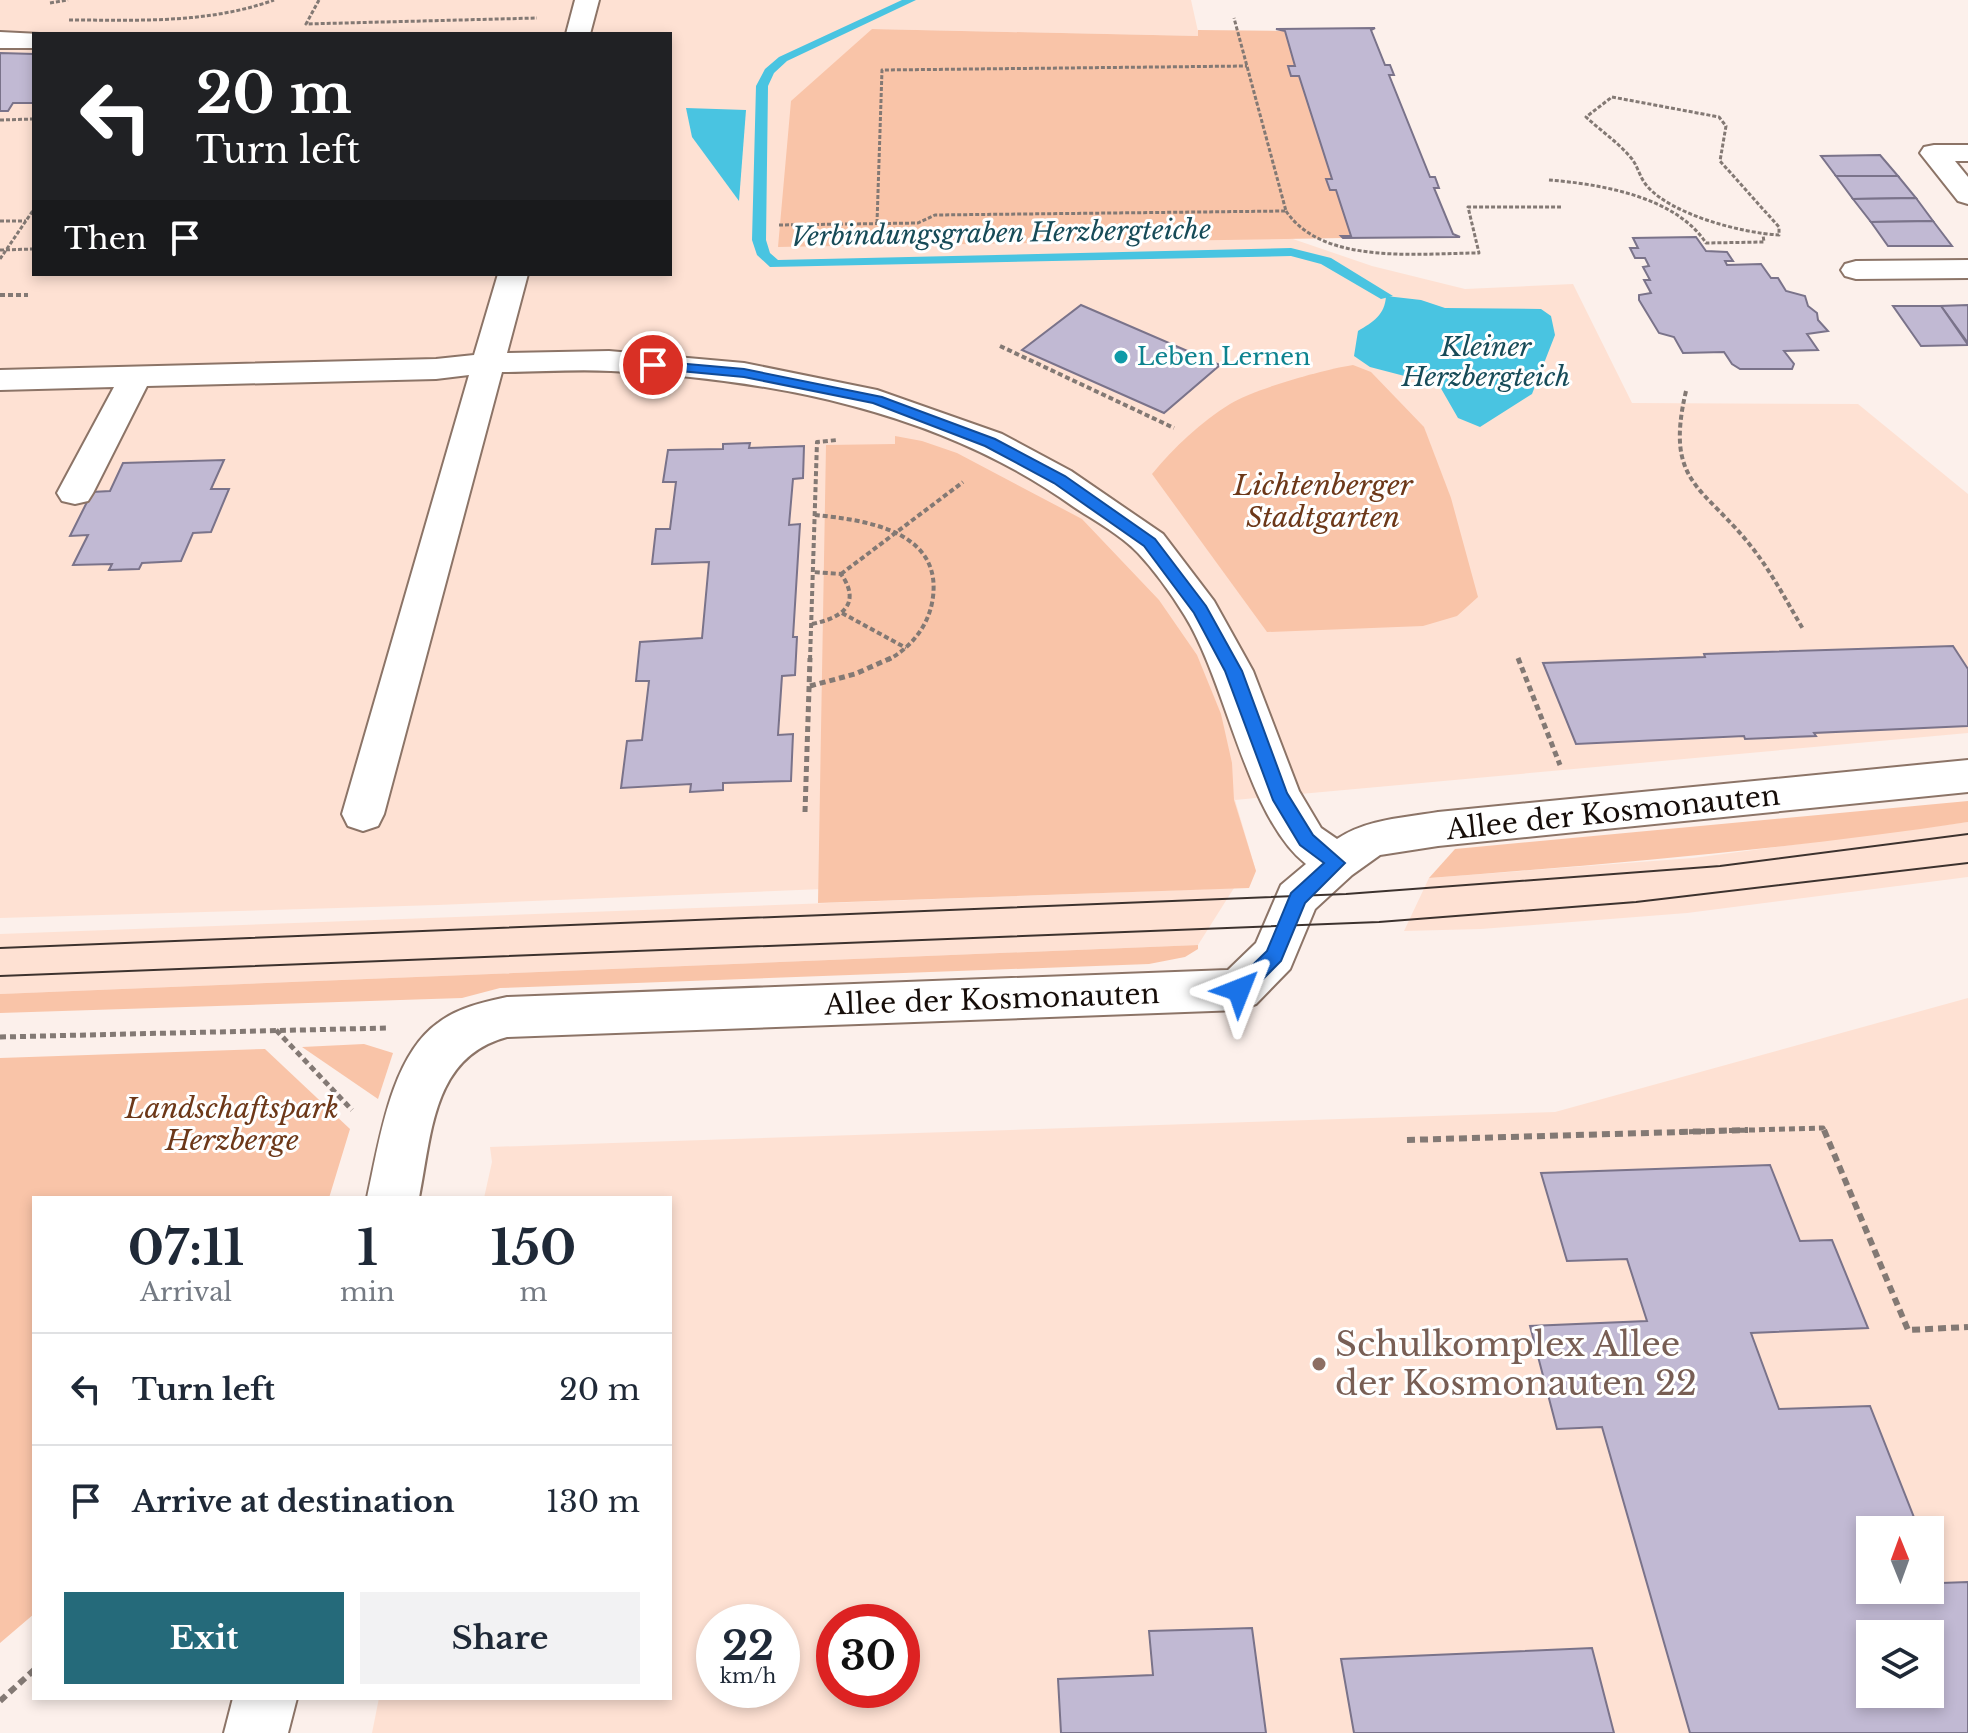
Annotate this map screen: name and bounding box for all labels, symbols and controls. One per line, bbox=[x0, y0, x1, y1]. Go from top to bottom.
text: 20 m bbox=[196, 59, 352, 128]
icon: left bbox=[64, 64, 168, 168]
text: Turn left bbox=[196, 128, 360, 173]
water label: Verbindungsgraben Herzbergteiche bbox=[791, 213, 1211, 253]
icon: arrive bbox=[163, 216, 207, 260]
text: Then bbox=[64, 220, 147, 257]
pin bbox=[619, 331, 687, 399]
water label: Kleiner Herzbergteich bbox=[1401, 331, 1570, 393]
place label: Leben Lernen bbox=[1137, 342, 1311, 371]
icon: arrive bbox=[631, 343, 675, 387]
marker: Leben Lernen bbox=[1112, 348, 1130, 366]
park label: Lichtenberger Stadtgarten bbox=[1232, 468, 1414, 535]
street label: Allee der Kosmonauten bbox=[1443, 778, 1782, 848]
position arrow bbox=[1197, 948, 1281, 1032]
street label: Allee der Kosmonauten bbox=[823, 976, 1160, 1023]
park label: Landschaftspark Herzberge bbox=[124, 1091, 339, 1158]
text: 07:11 bbox=[128, 1218, 244, 1278]
text: 1 bbox=[357, 1218, 378, 1278]
text: 150 bbox=[490, 1218, 576, 1278]
text: Arrival bbox=[140, 1276, 232, 1308]
text: min bbox=[340, 1276, 395, 1308]
text: m bbox=[519, 1276, 547, 1308]
place label: Schulkomplex Allee der Kosmonauten 22 bbox=[1335, 1323, 1697, 1404]
marker: Schulkomplex Allee der Kosmonauten 22 bbox=[1310, 1355, 1328, 1373]
icon: left bbox=[64, 1367, 108, 1411]
text: Turn left bbox=[132, 1371, 275, 1408]
text: 20 m bbox=[559, 1371, 640, 1408]
icon: arrive bbox=[64, 1479, 108, 1523]
text: Arrive at destination bbox=[132, 1483, 455, 1520]
text: 130 m bbox=[546, 1483, 640, 1520]
north arrow bbox=[1856, 1516, 1944, 1604]
map controls bbox=[1856, 1516, 1944, 1708]
button: Exit bbox=[64, 1592, 344, 1684]
button: Share bbox=[360, 1592, 640, 1684]
speed limit sign: 30 bbox=[816, 1604, 920, 1708]
button: layers bbox=[1856, 1620, 1944, 1708]
text: 22 bbox=[722, 1621, 774, 1671]
text: km/h bbox=[720, 1664, 776, 1688]

